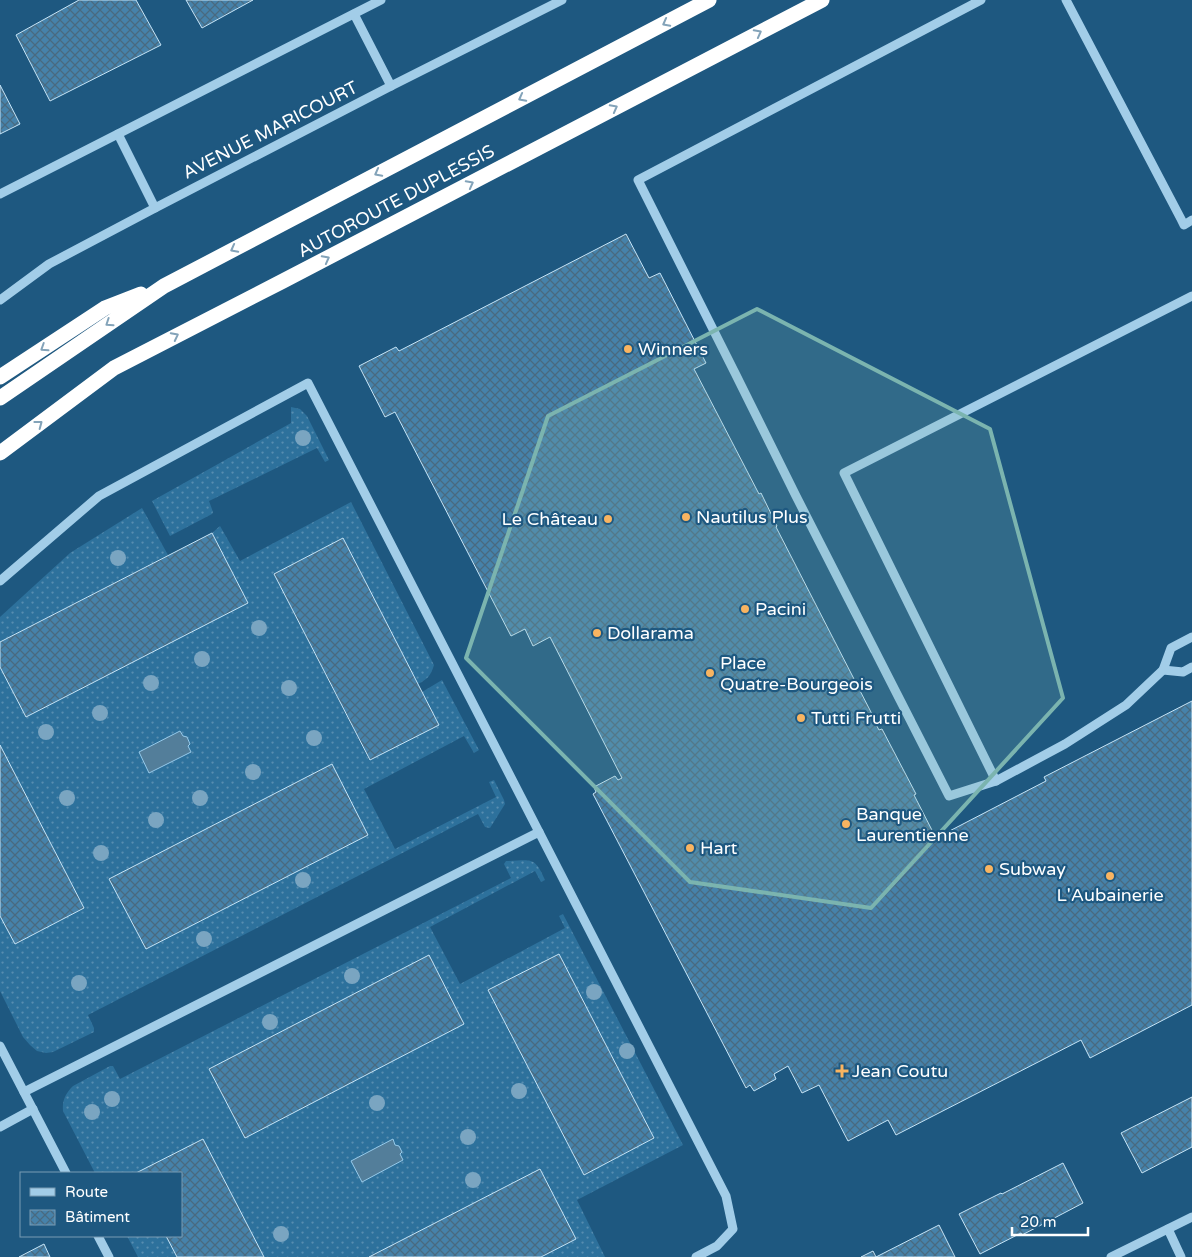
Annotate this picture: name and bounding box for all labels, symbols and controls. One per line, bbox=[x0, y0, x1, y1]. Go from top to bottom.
one-way arrow bbox=[662, 17, 671, 27]
one-way arrow bbox=[753, 29, 762, 39]
street label: AVENUE MARICOURT bbox=[179, 76, 361, 184]
one-way arrow bbox=[518, 92, 527, 102]
one-way arrow bbox=[609, 104, 618, 114]
street label: AUTOROUTE DUPLESSIS bbox=[294, 140, 498, 262]
one-way arrow bbox=[374, 167, 383, 177]
one-way arrow bbox=[465, 180, 474, 190]
one-way arrow bbox=[230, 243, 239, 253]
one-way arrow bbox=[321, 255, 330, 265]
one-way arrow bbox=[105, 317, 115, 326]
one-way arrow bbox=[170, 332, 179, 342]
place label: Winners bbox=[638, 338, 708, 360]
one-way arrow bbox=[40, 342, 49, 352]
marker: Winners bbox=[622, 343, 634, 355]
one-way arrow bbox=[33, 421, 43, 430]
place label: Nautilus Plus bbox=[696, 506, 808, 528]
place label: Le Château bbox=[501, 508, 598, 530]
marker: Nautilus Plus bbox=[680, 511, 692, 523]
marker: Le Château bbox=[602, 513, 614, 525]
place label: Pacini bbox=[755, 598, 806, 620]
marker: Pacini bbox=[739, 603, 751, 615]
place label: Dollarama bbox=[607, 622, 694, 644]
marker: Dollarama bbox=[591, 627, 603, 639]
place label: Place Quatre-Bourgeois bbox=[720, 652, 873, 695]
marker: Place Quatre-Bourgeois bbox=[704, 667, 716, 679]
place label: Tutti Frutti bbox=[811, 707, 901, 729]
marker: Tutti Frutti bbox=[795, 712, 807, 724]
place label: Banque Laurentienne bbox=[856, 803, 969, 846]
marker: Banque Laurentienne bbox=[840, 818, 852, 830]
place label: Hart bbox=[700, 837, 738, 859]
marker: Hart bbox=[684, 842, 696, 854]
place label: Subway bbox=[999, 858, 1066, 880]
marker: Subway bbox=[983, 863, 995, 875]
marker: L'Aubainerie bbox=[1104, 870, 1116, 882]
place label: L'Aubainerie bbox=[1056, 884, 1164, 906]
place label: Jean Coutu bbox=[852, 1060, 948, 1082]
marker: Jean Coutu bbox=[836, 1065, 848, 1077]
legend bbox=[20, 1172, 182, 1237]
text: Route bbox=[65, 1183, 108, 1201]
scale bar bbox=[1012, 1204, 1088, 1236]
text: Bâtiment bbox=[65, 1208, 130, 1226]
text: 20 m bbox=[1020, 1213, 1057, 1231]

